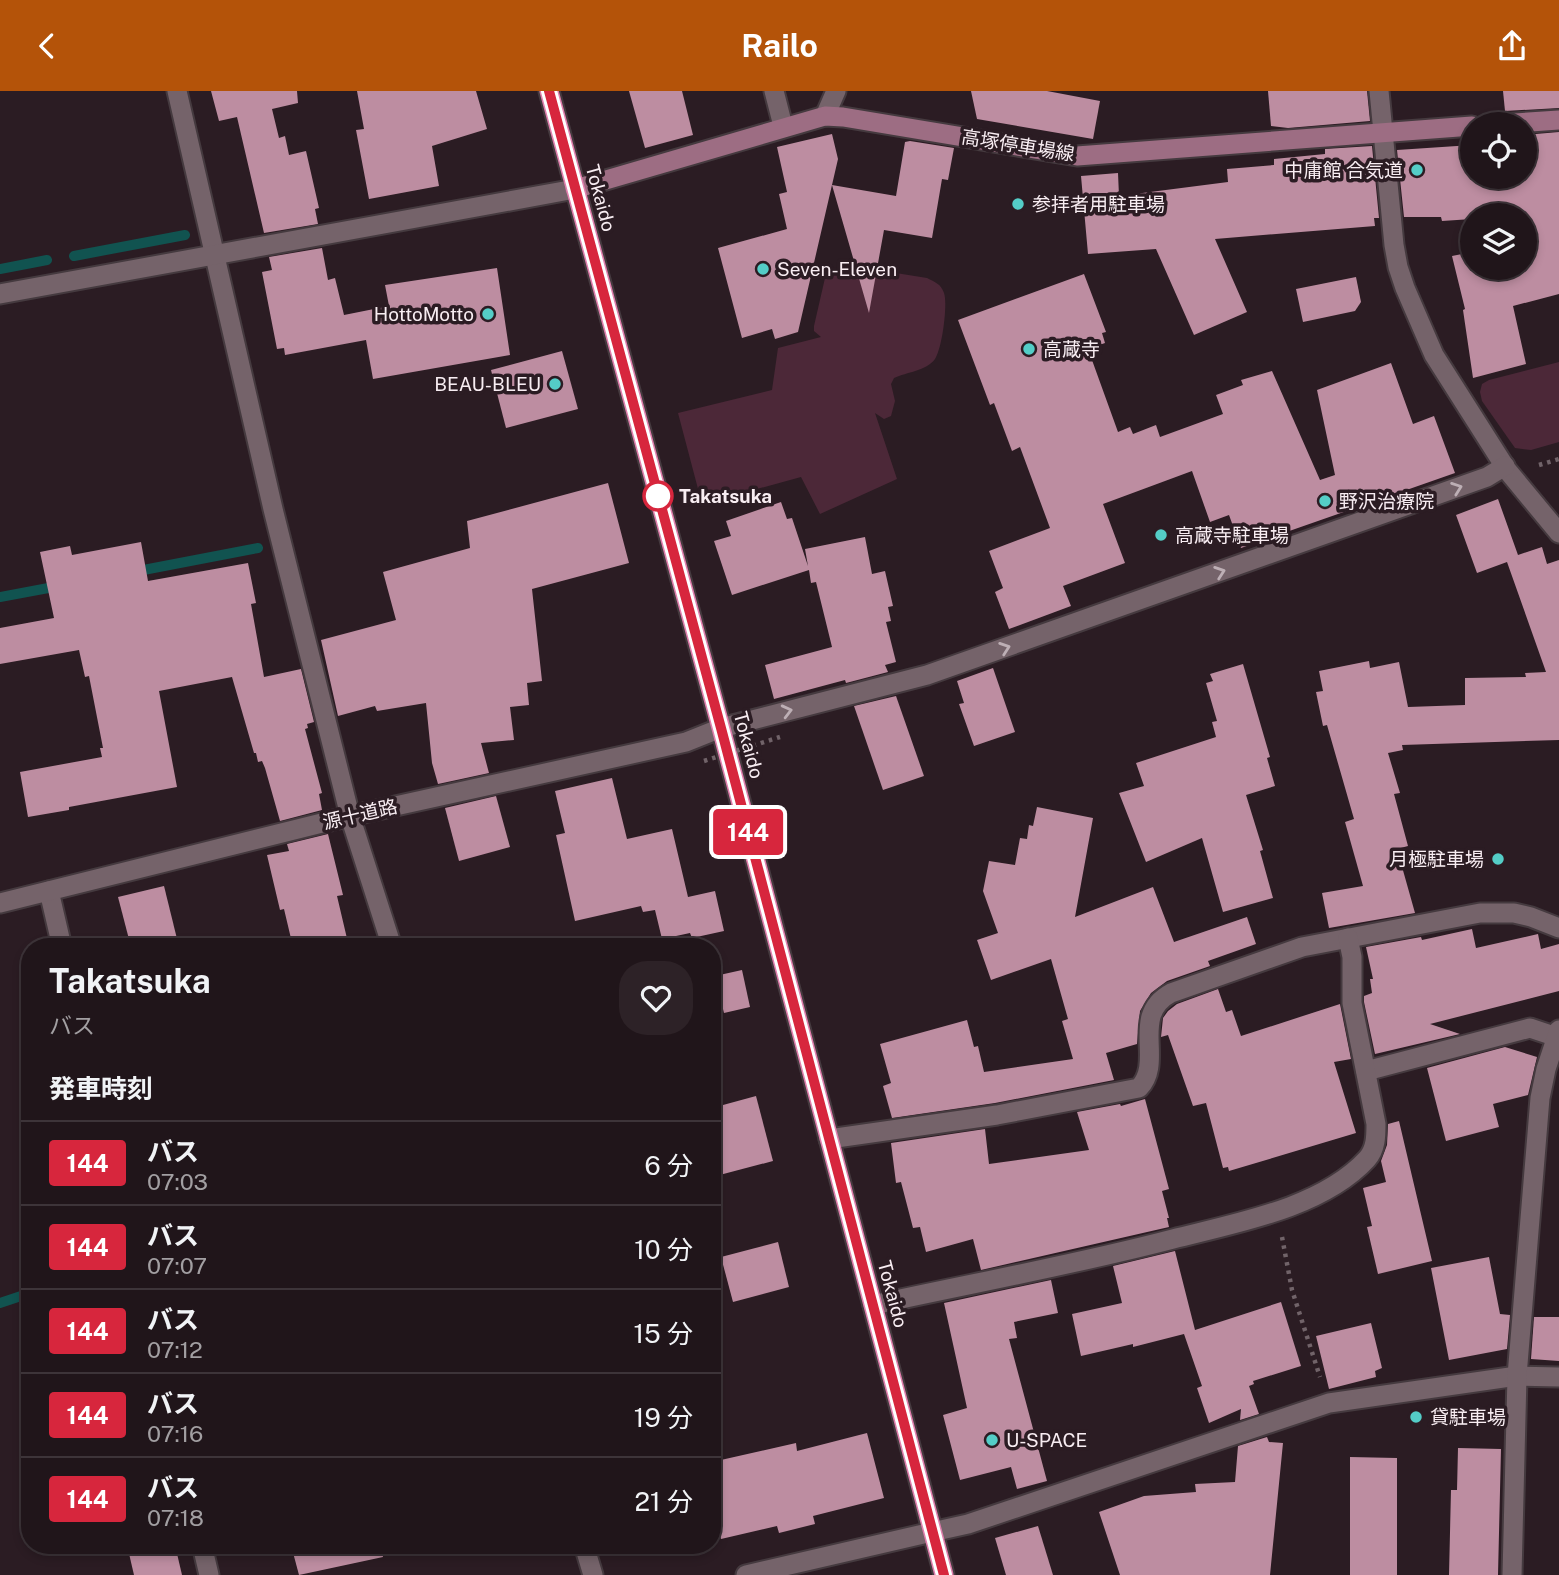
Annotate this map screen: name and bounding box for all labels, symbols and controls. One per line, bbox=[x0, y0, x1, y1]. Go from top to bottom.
icon: back bbox=[28, 27, 66, 65]
text: Railo bbox=[741, 27, 818, 64]
icon: share bbox=[1493, 27, 1531, 65]
map controls bbox=[1460, 112, 1537, 280]
button: locate bbox=[1460, 112, 1537, 189]
street label: 高塚停車場線 bbox=[960, 125, 1076, 165]
place label: 中庸館 合気道 bbox=[1284, 159, 1403, 181]
street label: Tokaido bbox=[582, 162, 620, 234]
marker: 中庸館 合気道 bbox=[1409, 162, 1425, 178]
place label: 参拝者用駐車場 bbox=[1032, 193, 1165, 215]
marker: 参拝者用駐車場 bbox=[1010, 196, 1026, 212]
button: layers bbox=[1460, 203, 1537, 280]
place label: Seven-Eleven bbox=[777, 258, 897, 280]
marker: Seven-Eleven bbox=[755, 261, 771, 277]
place label: HottoMotto bbox=[374, 303, 474, 325]
marker: HottoMotto bbox=[480, 306, 496, 322]
place label: 高蔵寺 bbox=[1043, 338, 1100, 360]
marker: 高蔵寺 bbox=[1021, 341, 1037, 357]
place label: BEAU-BLEU bbox=[434, 373, 541, 395]
marker: BEAU-BLEU bbox=[547, 376, 563, 392]
marker: Takatsuka bbox=[643, 481, 673, 511]
one-way arrow bbox=[1451, 482, 1463, 496]
place label: Takatsuka bbox=[679, 485, 772, 507]
place label: 野沢治療院 bbox=[1339, 490, 1434, 512]
marker: 野沢治療院 bbox=[1317, 493, 1333, 509]
place label: 高蔵寺駐車場 bbox=[1175, 524, 1289, 546]
marker: 高蔵寺駐車場 bbox=[1153, 527, 1169, 543]
one-way arrow bbox=[1213, 566, 1226, 580]
one-way arrow bbox=[999, 642, 1011, 656]
one-way arrow bbox=[781, 705, 793, 719]
street label: Tokaido bbox=[730, 709, 768, 781]
street label: 源十道路 bbox=[320, 795, 400, 833]
line badge: 144 bbox=[708, 809, 788, 855]
text: 144 bbox=[727, 818, 769, 846]
place label: 月極駐車場 bbox=[1389, 848, 1484, 870]
marker: 月極駐車場 bbox=[1490, 851, 1506, 867]
button: heart bbox=[619, 961, 693, 1035]
text: Takatsuka bbox=[49, 962, 211, 1000]
text: バス bbox=[49, 1012, 95, 1039]
text: 発車時刻 bbox=[49, 1073, 153, 1104]
text: バス bbox=[147, 1136, 199, 1167]
text: 144 bbox=[67, 1149, 108, 1177]
text: 6 分 bbox=[644, 1150, 693, 1181]
text: 07:03 bbox=[147, 1168, 208, 1195]
text: バス bbox=[147, 1220, 199, 1251]
text: 144 bbox=[67, 1233, 108, 1261]
text: 10 分 bbox=[634, 1234, 693, 1265]
text: 07:07 bbox=[147, 1252, 207, 1279]
street label: Tokaido bbox=[874, 1258, 912, 1330]
text: バス bbox=[147, 1304, 199, 1335]
text: 144 bbox=[67, 1317, 108, 1345]
text: 15 分 bbox=[633, 1318, 693, 1349]
text: 07:12 bbox=[147, 1336, 203, 1363]
text: バス bbox=[147, 1388, 199, 1419]
text: 144 bbox=[67, 1401, 108, 1429]
text: 19 分 bbox=[634, 1402, 693, 1433]
place label: 貸駐車場 bbox=[1430, 1406, 1506, 1428]
marker: 貸駐車場 bbox=[1408, 1409, 1424, 1425]
text: 07:16 bbox=[147, 1420, 203, 1447]
place label: U-SPACE bbox=[1006, 1429, 1087, 1451]
marker: U-SPACE bbox=[984, 1432, 1000, 1448]
text: バス bbox=[147, 1472, 199, 1503]
text: 144 bbox=[67, 1485, 108, 1513]
text: 21 分 bbox=[635, 1486, 693, 1517]
text: 07:18 bbox=[147, 1504, 204, 1531]

